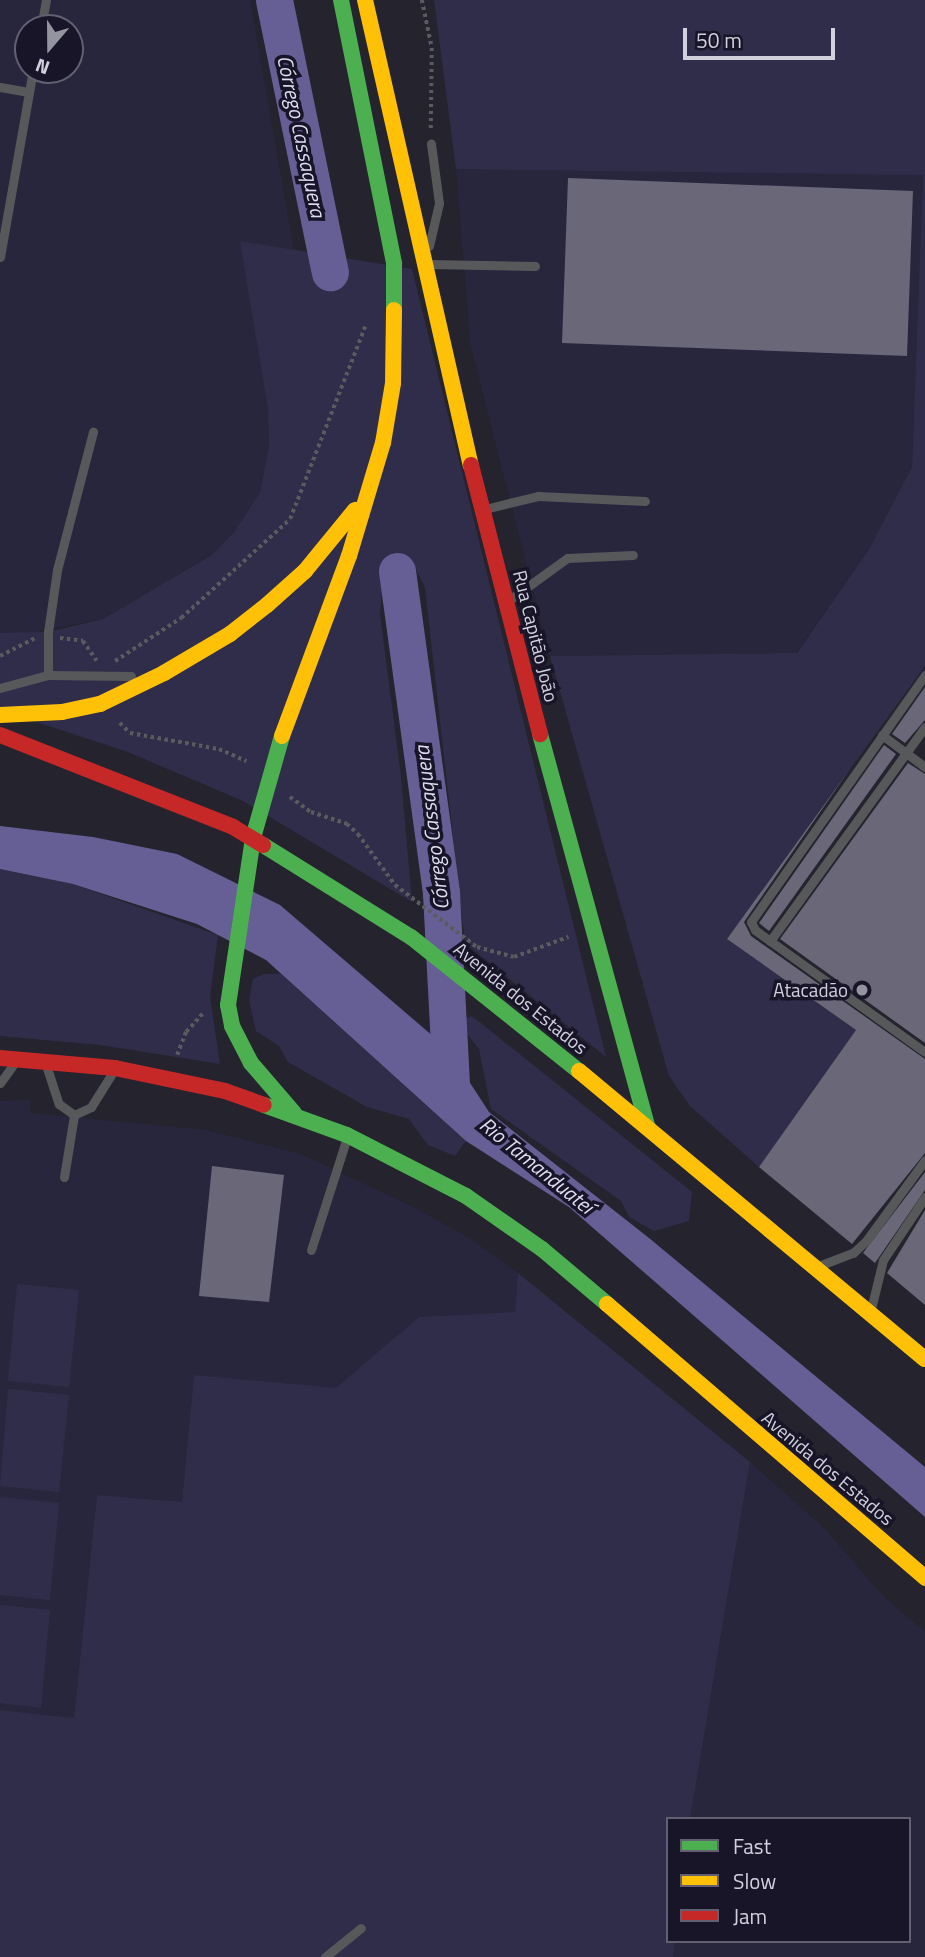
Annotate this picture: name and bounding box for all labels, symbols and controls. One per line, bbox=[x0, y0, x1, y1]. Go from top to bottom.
north arrow bbox=[14, 14, 84, 84]
scale bar bbox=[687, 14, 839, 58]
text: 50 m bbox=[696, 24, 742, 56]
text: N bbox=[31, 51, 53, 83]
water label: Córrego Cassaquera bbox=[273, 53, 331, 219]
street label: Rua Capitão João bbox=[509, 568, 563, 704]
water label: Córrego Cassaquera bbox=[408, 745, 454, 911]
street label: Avenida dos Estados bbox=[450, 937, 592, 1059]
place label: Atacadão bbox=[773, 979, 848, 1001]
marker: Atacadão bbox=[854, 982, 870, 998]
water label: Rio Tamanduateí bbox=[475, 1111, 599, 1219]
street label: Avenida dos Estados bbox=[757, 1406, 899, 1530]
legend bbox=[666, 1817, 911, 1943]
text: Fast bbox=[733, 1830, 771, 1862]
text: Slow bbox=[733, 1865, 776, 1897]
text: Jam bbox=[733, 1900, 767, 1932]

